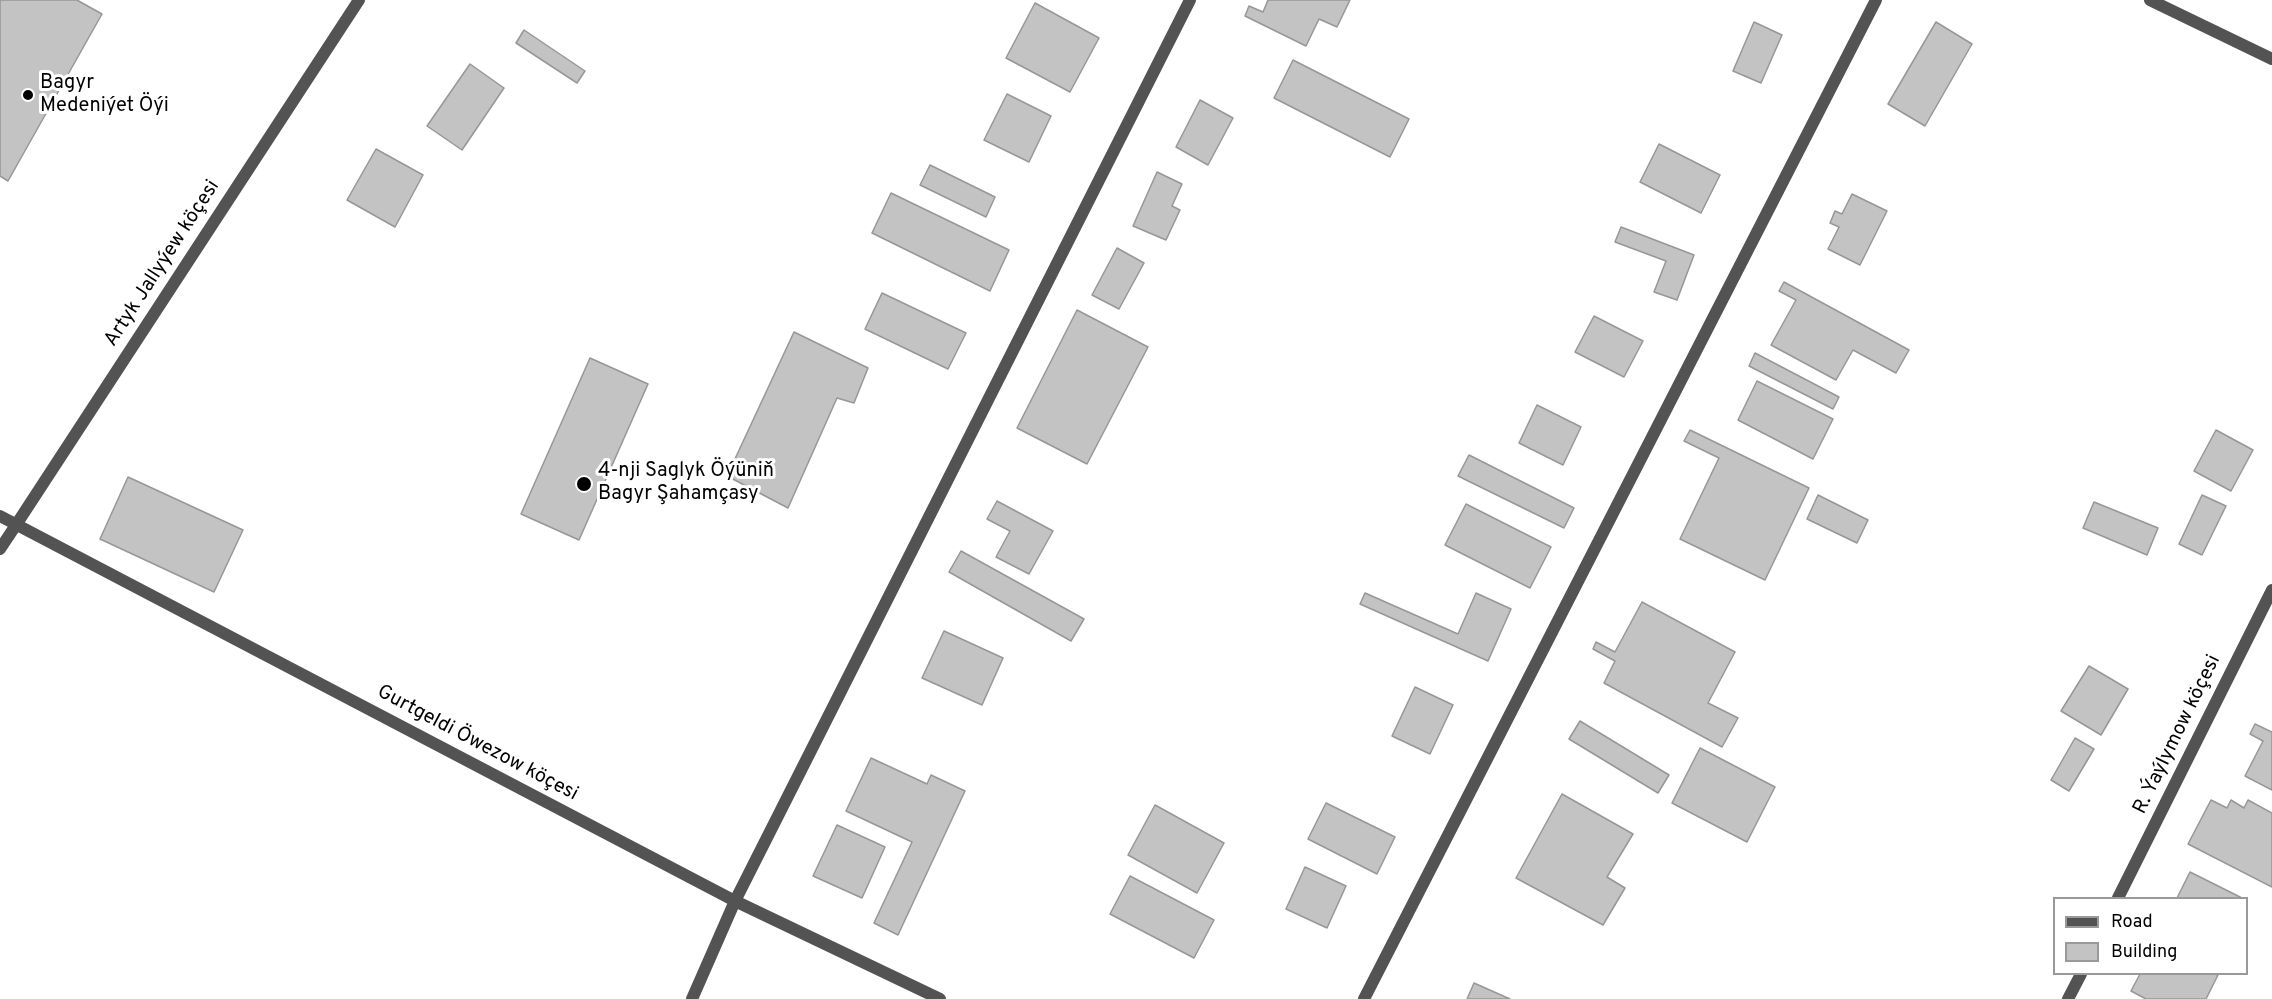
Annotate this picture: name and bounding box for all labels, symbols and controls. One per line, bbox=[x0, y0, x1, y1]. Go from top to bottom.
place label: Bagyr Medeniýet Öýi bbox=[40, 72, 169, 119]
marker: Bagyr Medeniýet Öýi bbox=[21, 88, 35, 102]
street label: Artyk Jallyýew köçesi bbox=[100, 176, 226, 352]
place label: 4-nji Saglyk Öýüniň Bagyr Şahamçasy bbox=[598, 460, 774, 507]
marker: 4-nji Saglyk Öýüniň Bagyr Şahamçasy bbox=[575, 475, 593, 493]
street label: R. Ýaýlymow köçesi bbox=[2129, 651, 2227, 819]
street label: Gurtgeldi Öwezow köçesi bbox=[372, 681, 582, 807]
legend bbox=[2053, 897, 2248, 975]
text: Road bbox=[2111, 911, 2153, 934]
text: Building bbox=[2111, 941, 2177, 964]

